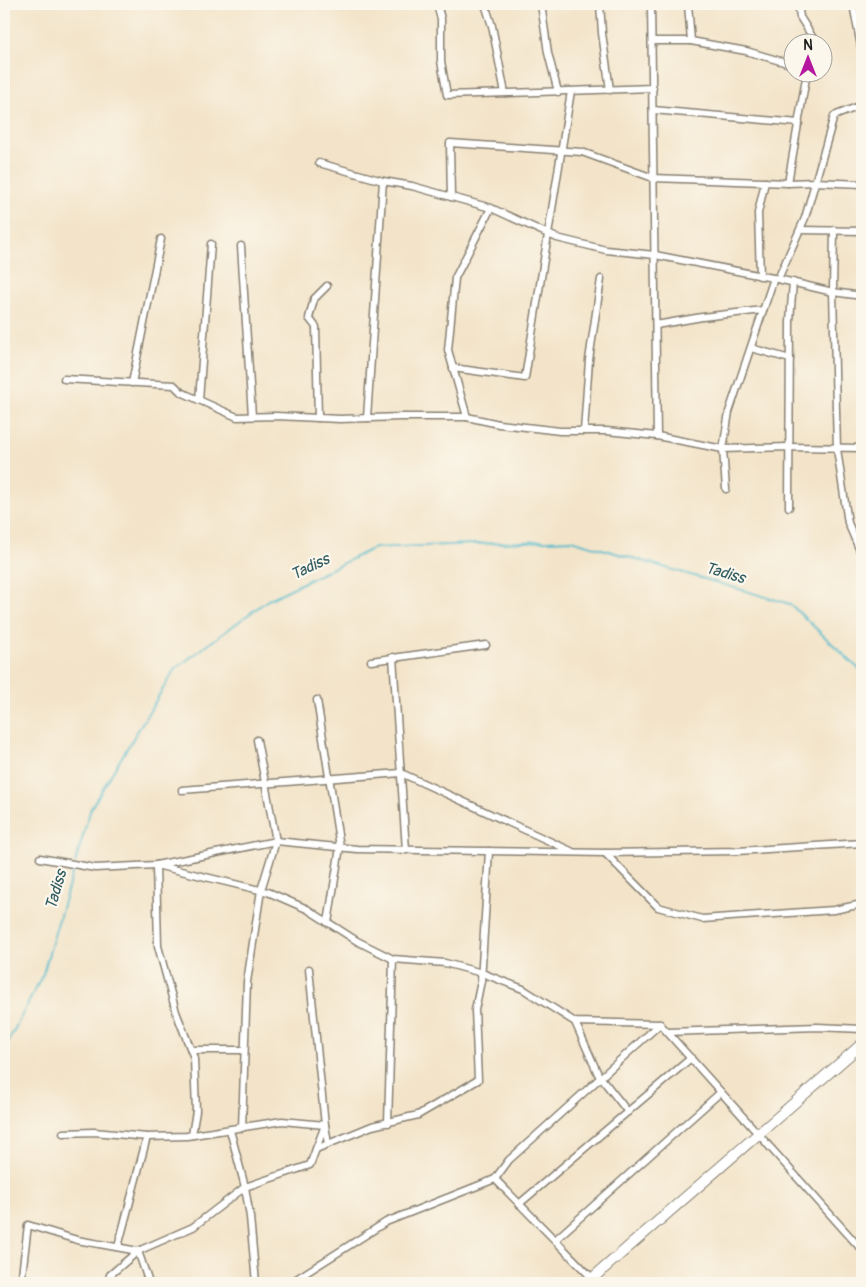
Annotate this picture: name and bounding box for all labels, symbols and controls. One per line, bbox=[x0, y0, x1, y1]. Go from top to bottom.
north arrow bbox=[784, 32, 834, 82]
text: N bbox=[803, 37, 813, 54]
water label: Tadiss bbox=[287, 548, 334, 585]
water label: Tadiss bbox=[703, 558, 749, 589]
water label: Tadiss bbox=[41, 866, 72, 912]

